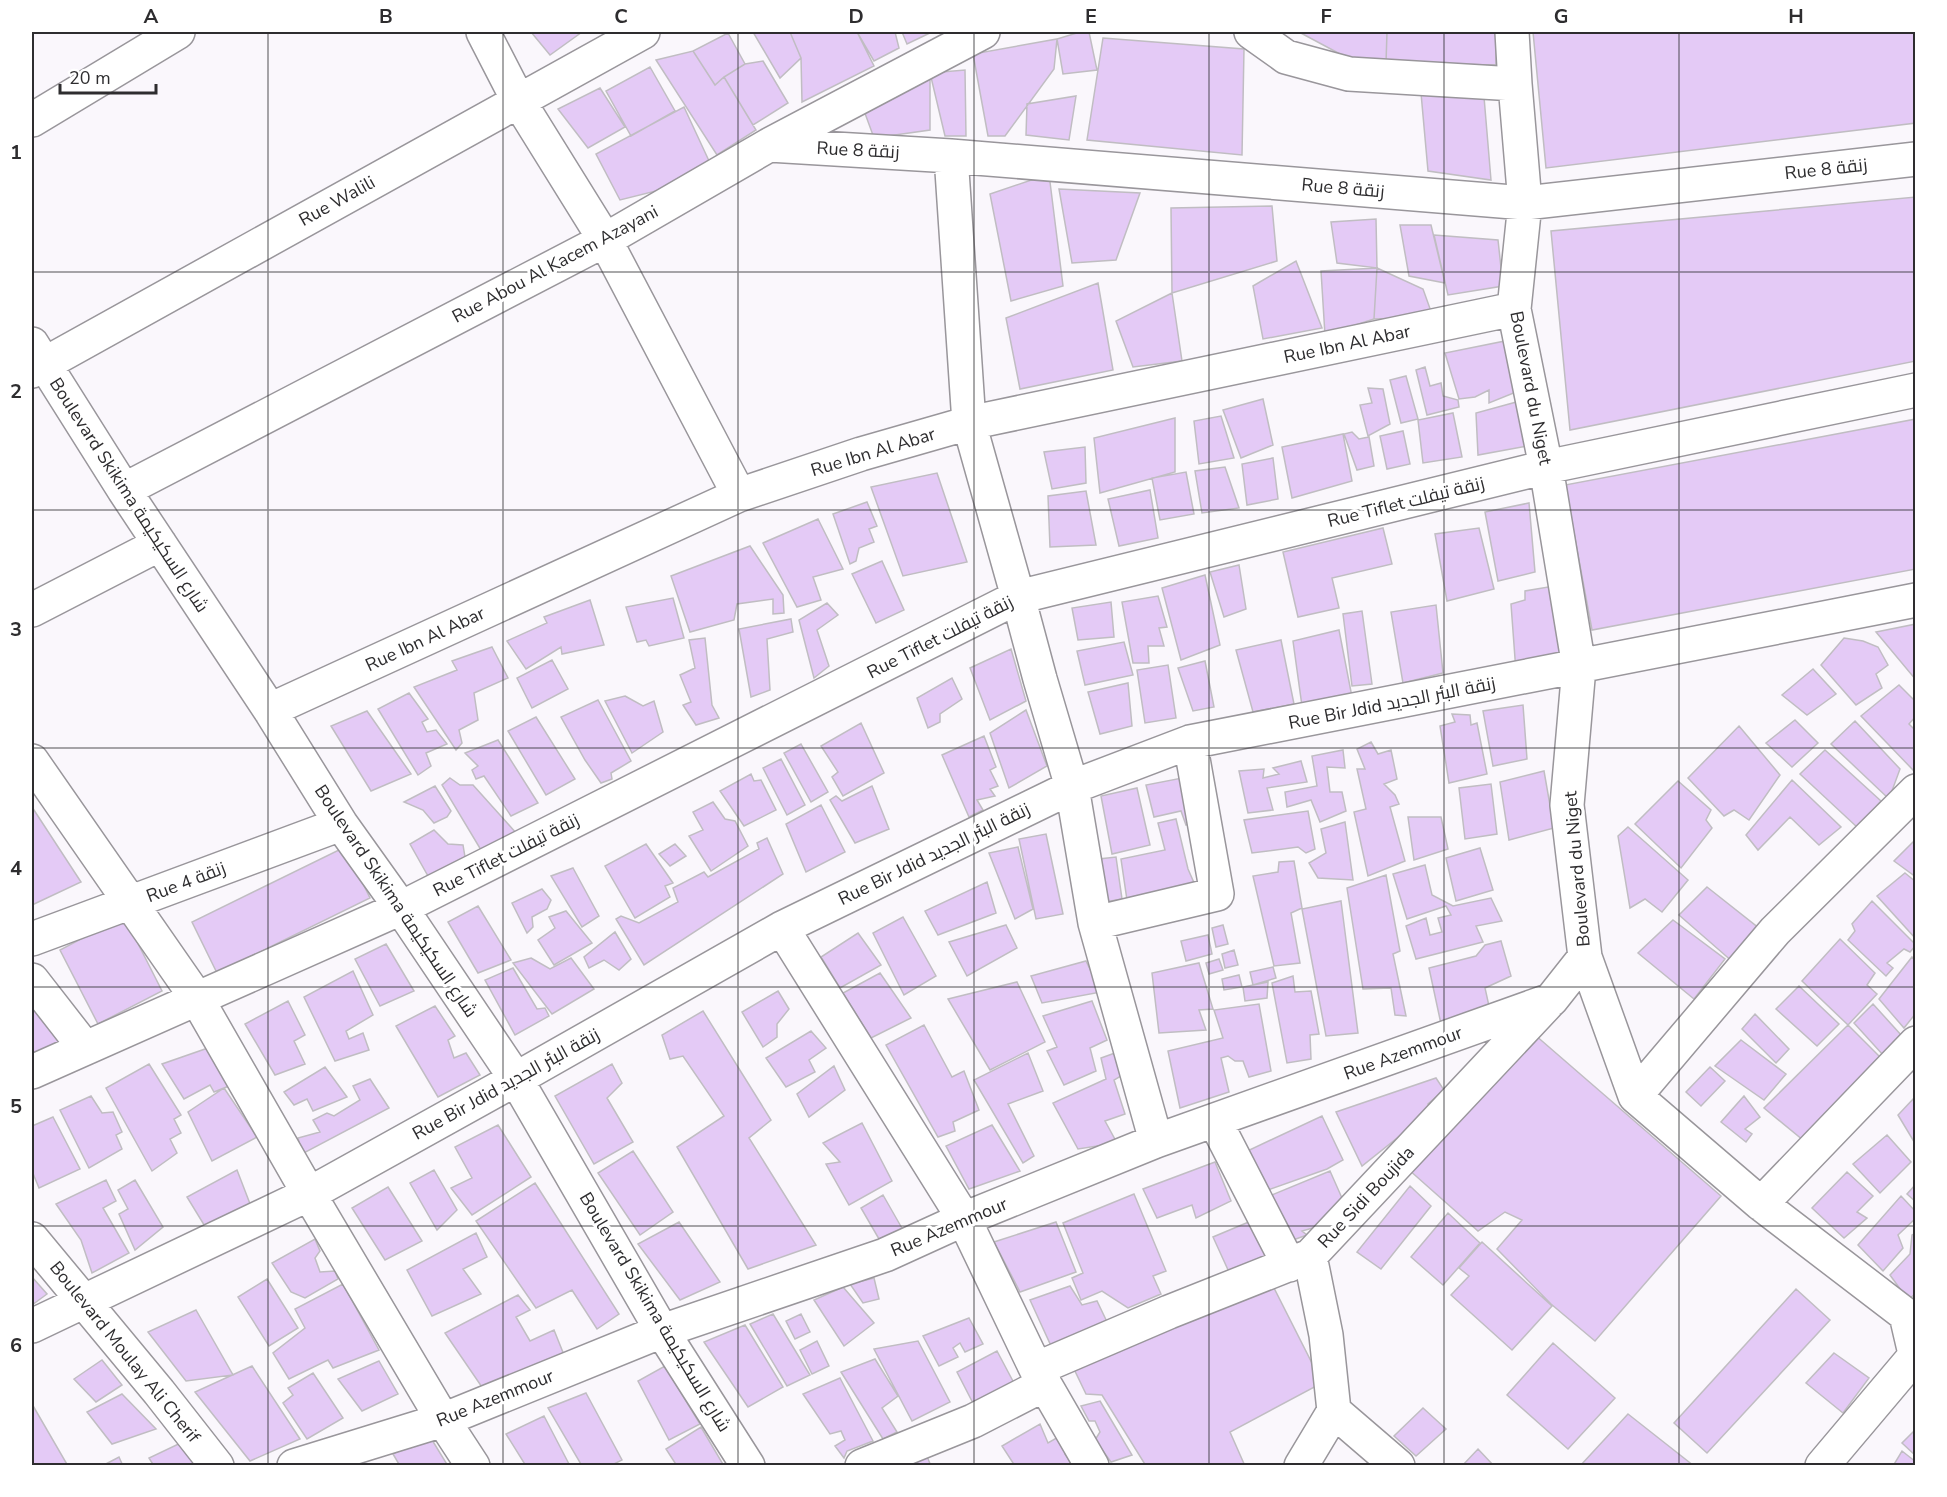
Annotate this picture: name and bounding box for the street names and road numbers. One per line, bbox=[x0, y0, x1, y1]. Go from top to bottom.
street label: Rue 8 زنقة bbox=[816, 136, 900, 164]
street label: Rue 8 زنقة bbox=[1783, 153, 1869, 185]
street label: Rue Walili bbox=[295, 170, 379, 232]
street label: Rue 8 زنقة bbox=[1300, 172, 1386, 204]
street label: Rue Abou Al Kacem Azayani bbox=[448, 199, 662, 329]
street label: Boulevard du Niget bbox=[1504, 309, 1558, 468]
street label: Rue Ibn Al Abar bbox=[1281, 319, 1413, 369]
street label: Boulevard Skikima شارع السكيكيمة bbox=[44, 373, 214, 617]
street label: Rue Ibn Al Abar bbox=[808, 422, 939, 482]
street label: Rue Tiflet زنقة تيفلت bbox=[1325, 471, 1487, 533]
street label: Rue Tiflet زنقة تيفلت bbox=[863, 590, 1017, 684]
street label: Rue Ibn Al Abar bbox=[361, 601, 489, 677]
street label: Rue Bir Jdid زنقة البئر الجديد bbox=[1286, 671, 1498, 735]
street label: Boulevard Skikima شارع السكيكيمة bbox=[309, 780, 483, 1022]
street label: Boulevard du Niget bbox=[1558, 789, 1596, 948]
street label: Rue Bir Jdid زنقة البئر الجديد bbox=[834, 797, 1034, 911]
street label: Rue Tiflet زنقة تيفلت bbox=[429, 808, 583, 902]
street label: Rue 4 زنقة bbox=[143, 856, 229, 908]
street label: Rue Azemmour bbox=[1340, 1020, 1466, 1086]
street label: Rue Bir Jdid زنقة البئر الجديد bbox=[408, 1022, 604, 1146]
street label: Rue Sidi Boujida bbox=[1312, 1141, 1420, 1253]
street label: Boulevard Skikima شارع السكيكيمة bbox=[574, 1188, 736, 1436]
street label: Rue Azemmour bbox=[887, 1191, 1012, 1262]
street label: Boulevard Moulay Ali Cherif bbox=[44, 1256, 206, 1449]
street label: Rue Azemmour bbox=[433, 1363, 558, 1432]

